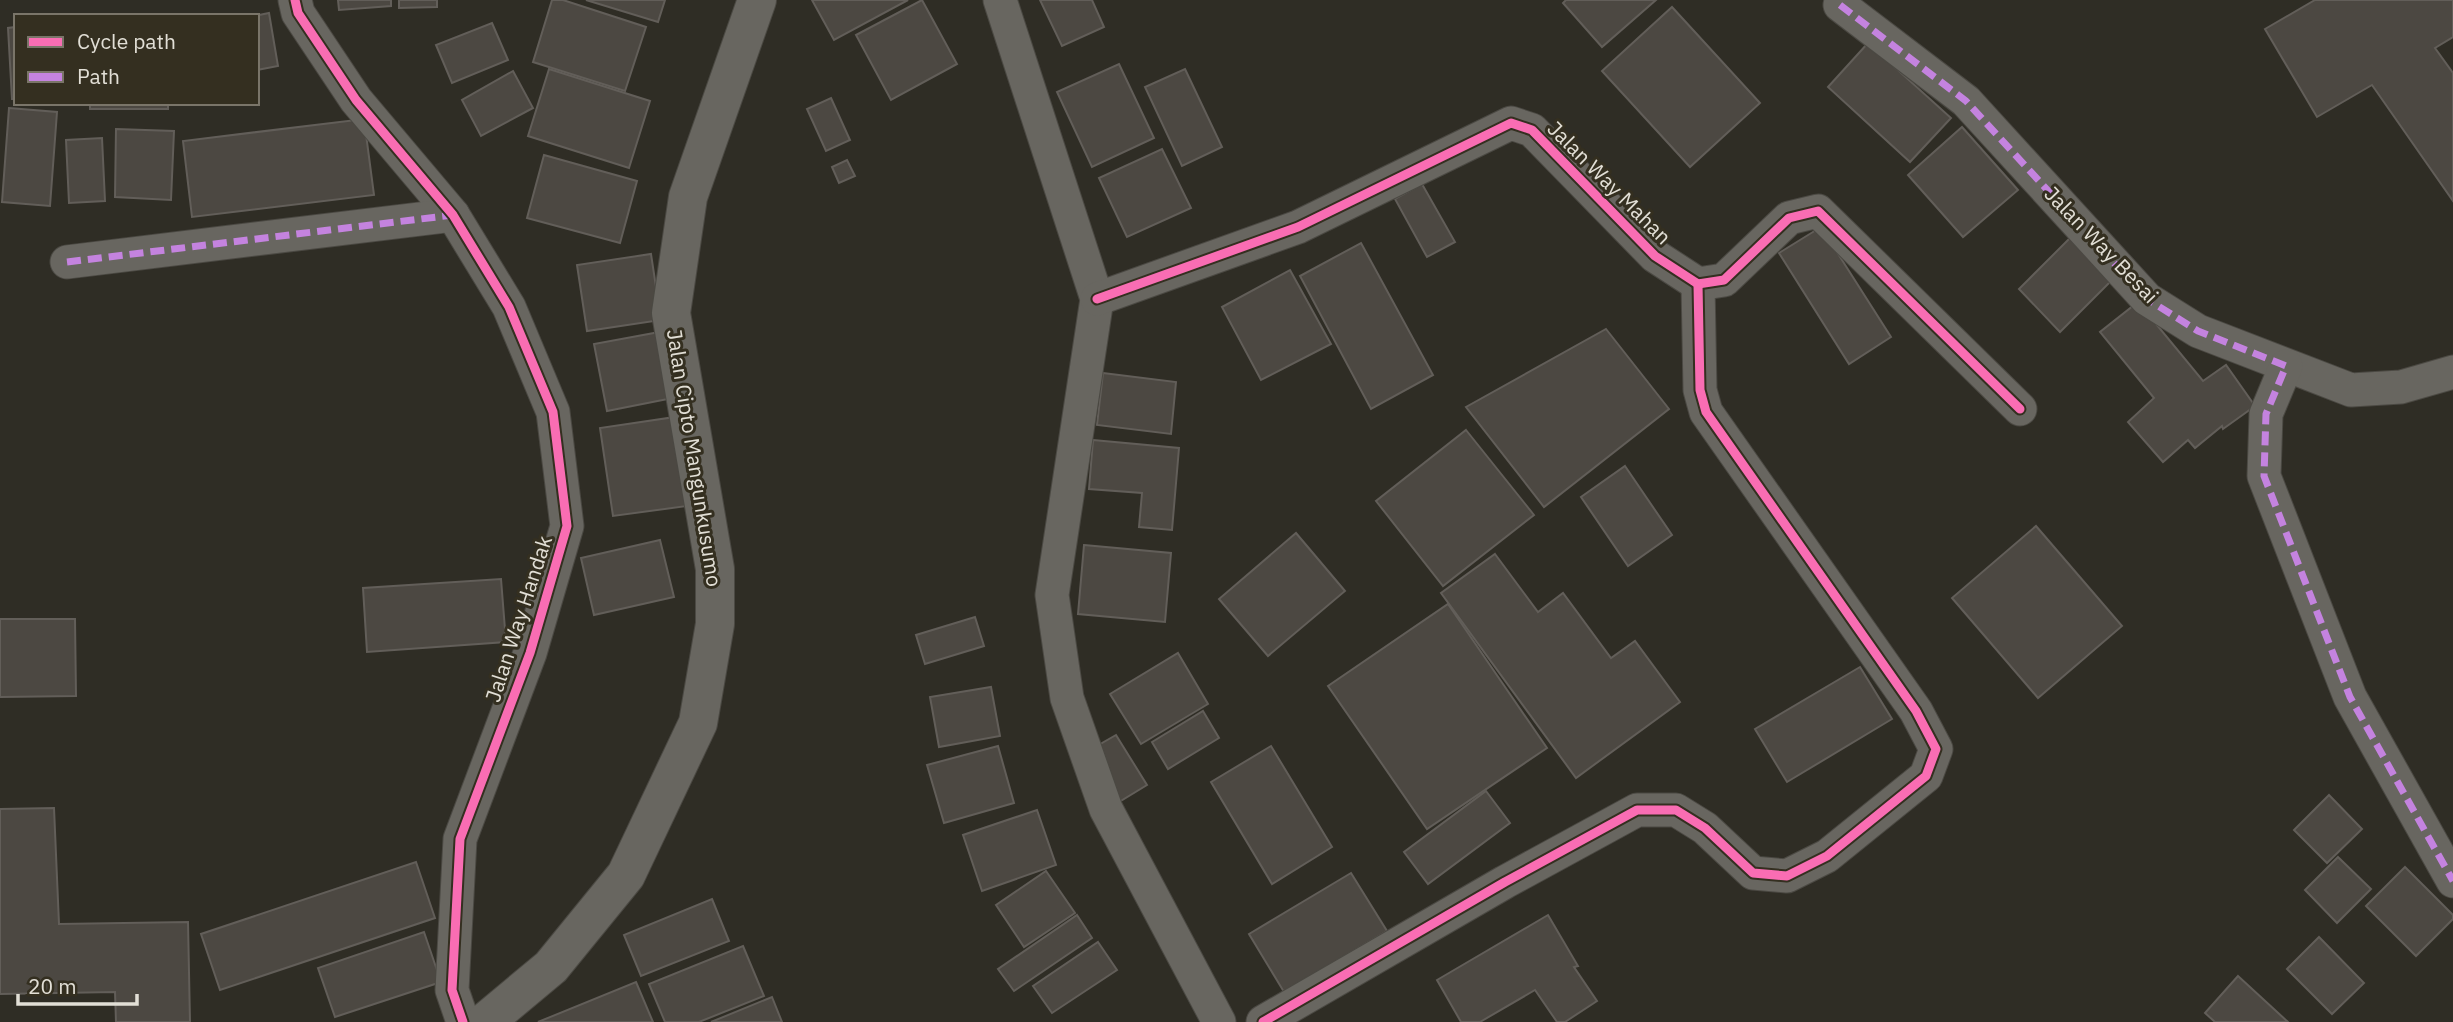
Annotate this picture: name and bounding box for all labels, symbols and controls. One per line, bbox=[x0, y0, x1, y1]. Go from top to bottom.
legend bbox=[14, 14, 259, 105]
text: Cycle path bbox=[77, 27, 176, 55]
text: Path bbox=[77, 62, 120, 90]
street label: Jalan Way Mahan bbox=[1542, 114, 1678, 250]
street label: Jalan Way Besai bbox=[2039, 180, 2165, 309]
street label: Jalan Cipto Mangunkusumo bbox=[661, 327, 729, 589]
street label: Jalan Way Handak bbox=[478, 532, 558, 705]
scale bar bbox=[18, 962, 136, 1006]
text: 20 m bbox=[28, 972, 77, 1000]

